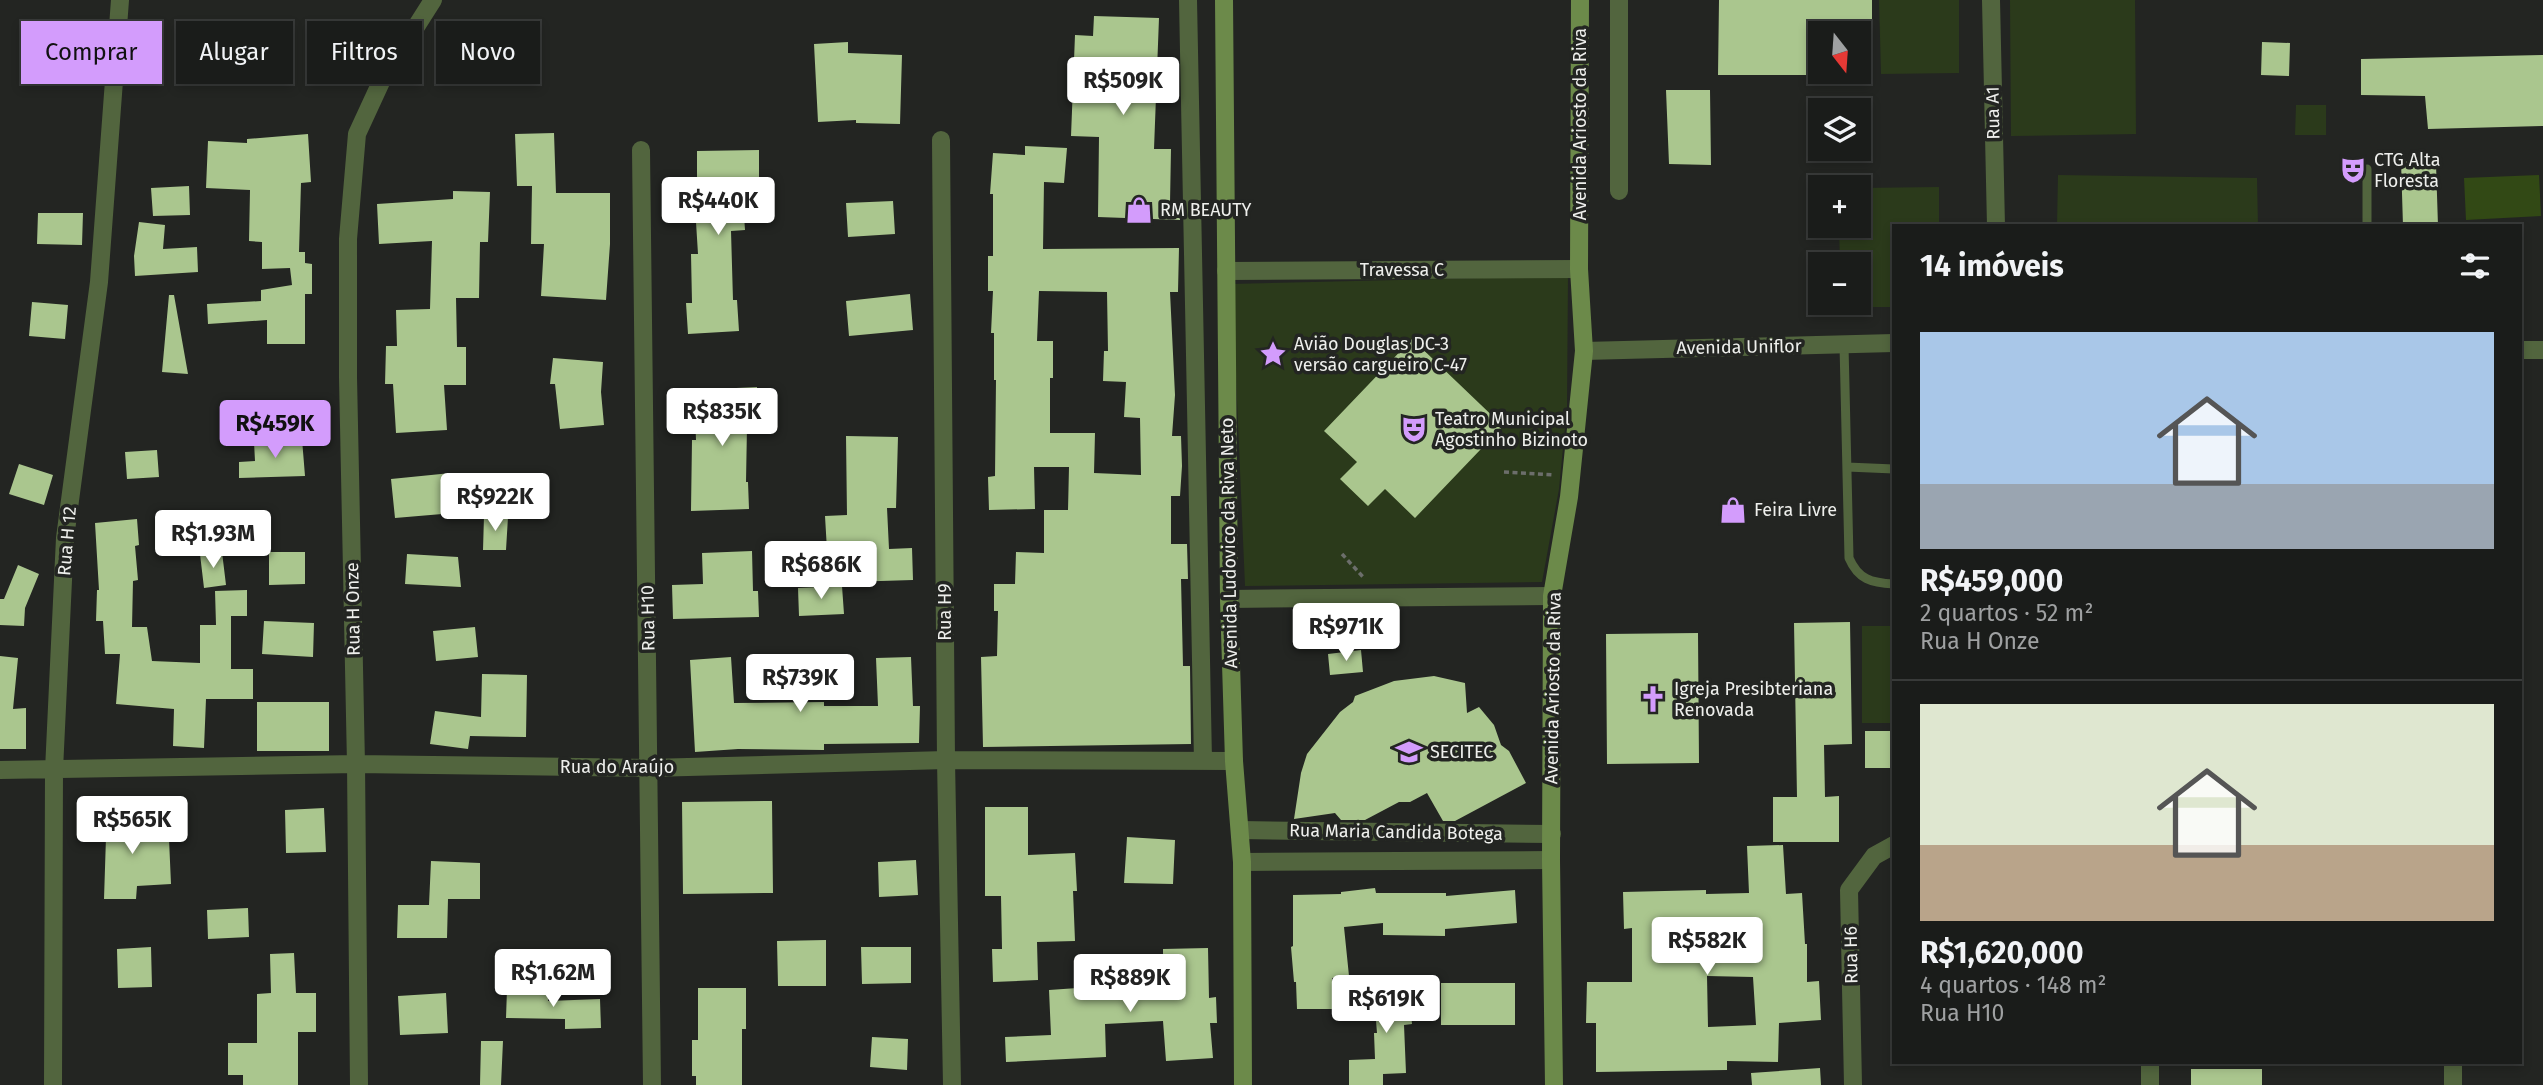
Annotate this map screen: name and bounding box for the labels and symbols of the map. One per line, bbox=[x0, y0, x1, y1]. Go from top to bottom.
north arrow bbox=[1808, 21, 1871, 84]
street label: Avenida Ariosto da Riva bbox=[1569, 28, 1591, 220]
pin: R$509K bbox=[1066, 58, 1180, 117]
street label: Rua A1 bbox=[1982, 86, 2004, 140]
place label: CTG Alta Floresta bbox=[2374, 149, 2440, 192]
theatre icon: CTG Alta Floresta bbox=[2338, 155, 2368, 185]
pin: R$440K bbox=[661, 177, 775, 237]
shop icon: RM BEAUTY bbox=[1124, 195, 1154, 225]
place label: RM BEAUTY bbox=[1160, 199, 1252, 221]
street label: Travessa C bbox=[1360, 259, 1444, 281]
place label: Avião Douglas DC-3 versão cargueiro C-47 bbox=[1294, 333, 1467, 376]
street label: Avenida Uniflor bbox=[1676, 335, 1802, 359]
place icon: Avião Douglas DC-3 versão cargueiro C-47 bbox=[1258, 339, 1288, 369]
pin: R$835K bbox=[665, 388, 779, 448]
pin: R$459K bbox=[218, 400, 332, 460]
place label: Teatro Municipal Agostinho Bizinoto bbox=[1435, 408, 1588, 451]
theatre icon: Teatro Municipal Agostinho Bizinoto bbox=[1399, 414, 1429, 444]
street label: Avenida Ludovico da Riva Neto bbox=[1216, 417, 1242, 669]
pin: R$922K bbox=[438, 474, 552, 533]
shop icon: Feira Livre bbox=[1718, 495, 1748, 525]
place label: Feira Livre bbox=[1754, 499, 1837, 521]
street label: Rua H 12 bbox=[53, 505, 81, 577]
pin: R$1.93M bbox=[148, 510, 278, 570]
pin: R$686K bbox=[764, 542, 878, 601]
street label: Rua H Onze bbox=[341, 562, 365, 656]
street label: Rua H9 bbox=[934, 583, 956, 641]
street label: Rua H10 bbox=[636, 585, 660, 651]
street label: Avenida Ariosto da Riva bbox=[1540, 592, 1566, 784]
pin: R$971K bbox=[1289, 604, 1403, 663]
pin: R$739K bbox=[743, 654, 857, 714]
place label: Igreja Presibteriana Renovada bbox=[1674, 678, 1833, 721]
church icon: Igreja Presibteriana Renovada bbox=[1638, 684, 1668, 714]
school or university icon: SECITEC bbox=[1394, 737, 1424, 767]
place label: SECITEC bbox=[1430, 741, 1493, 763]
street label: Rua do Araújo bbox=[560, 756, 674, 778]
pin: R$565K bbox=[75, 796, 189, 856]
street label: Rua Maria Candida Botega bbox=[1289, 819, 1503, 845]
pin: R$582K bbox=[1650, 918, 1764, 977]
street label: Rua H6 bbox=[1839, 926, 1863, 984]
pin: R$1.62M bbox=[488, 950, 618, 1009]
pin: R$889K bbox=[1073, 954, 1187, 1014]
pin: R$619K bbox=[1329, 976, 1443, 1035]

